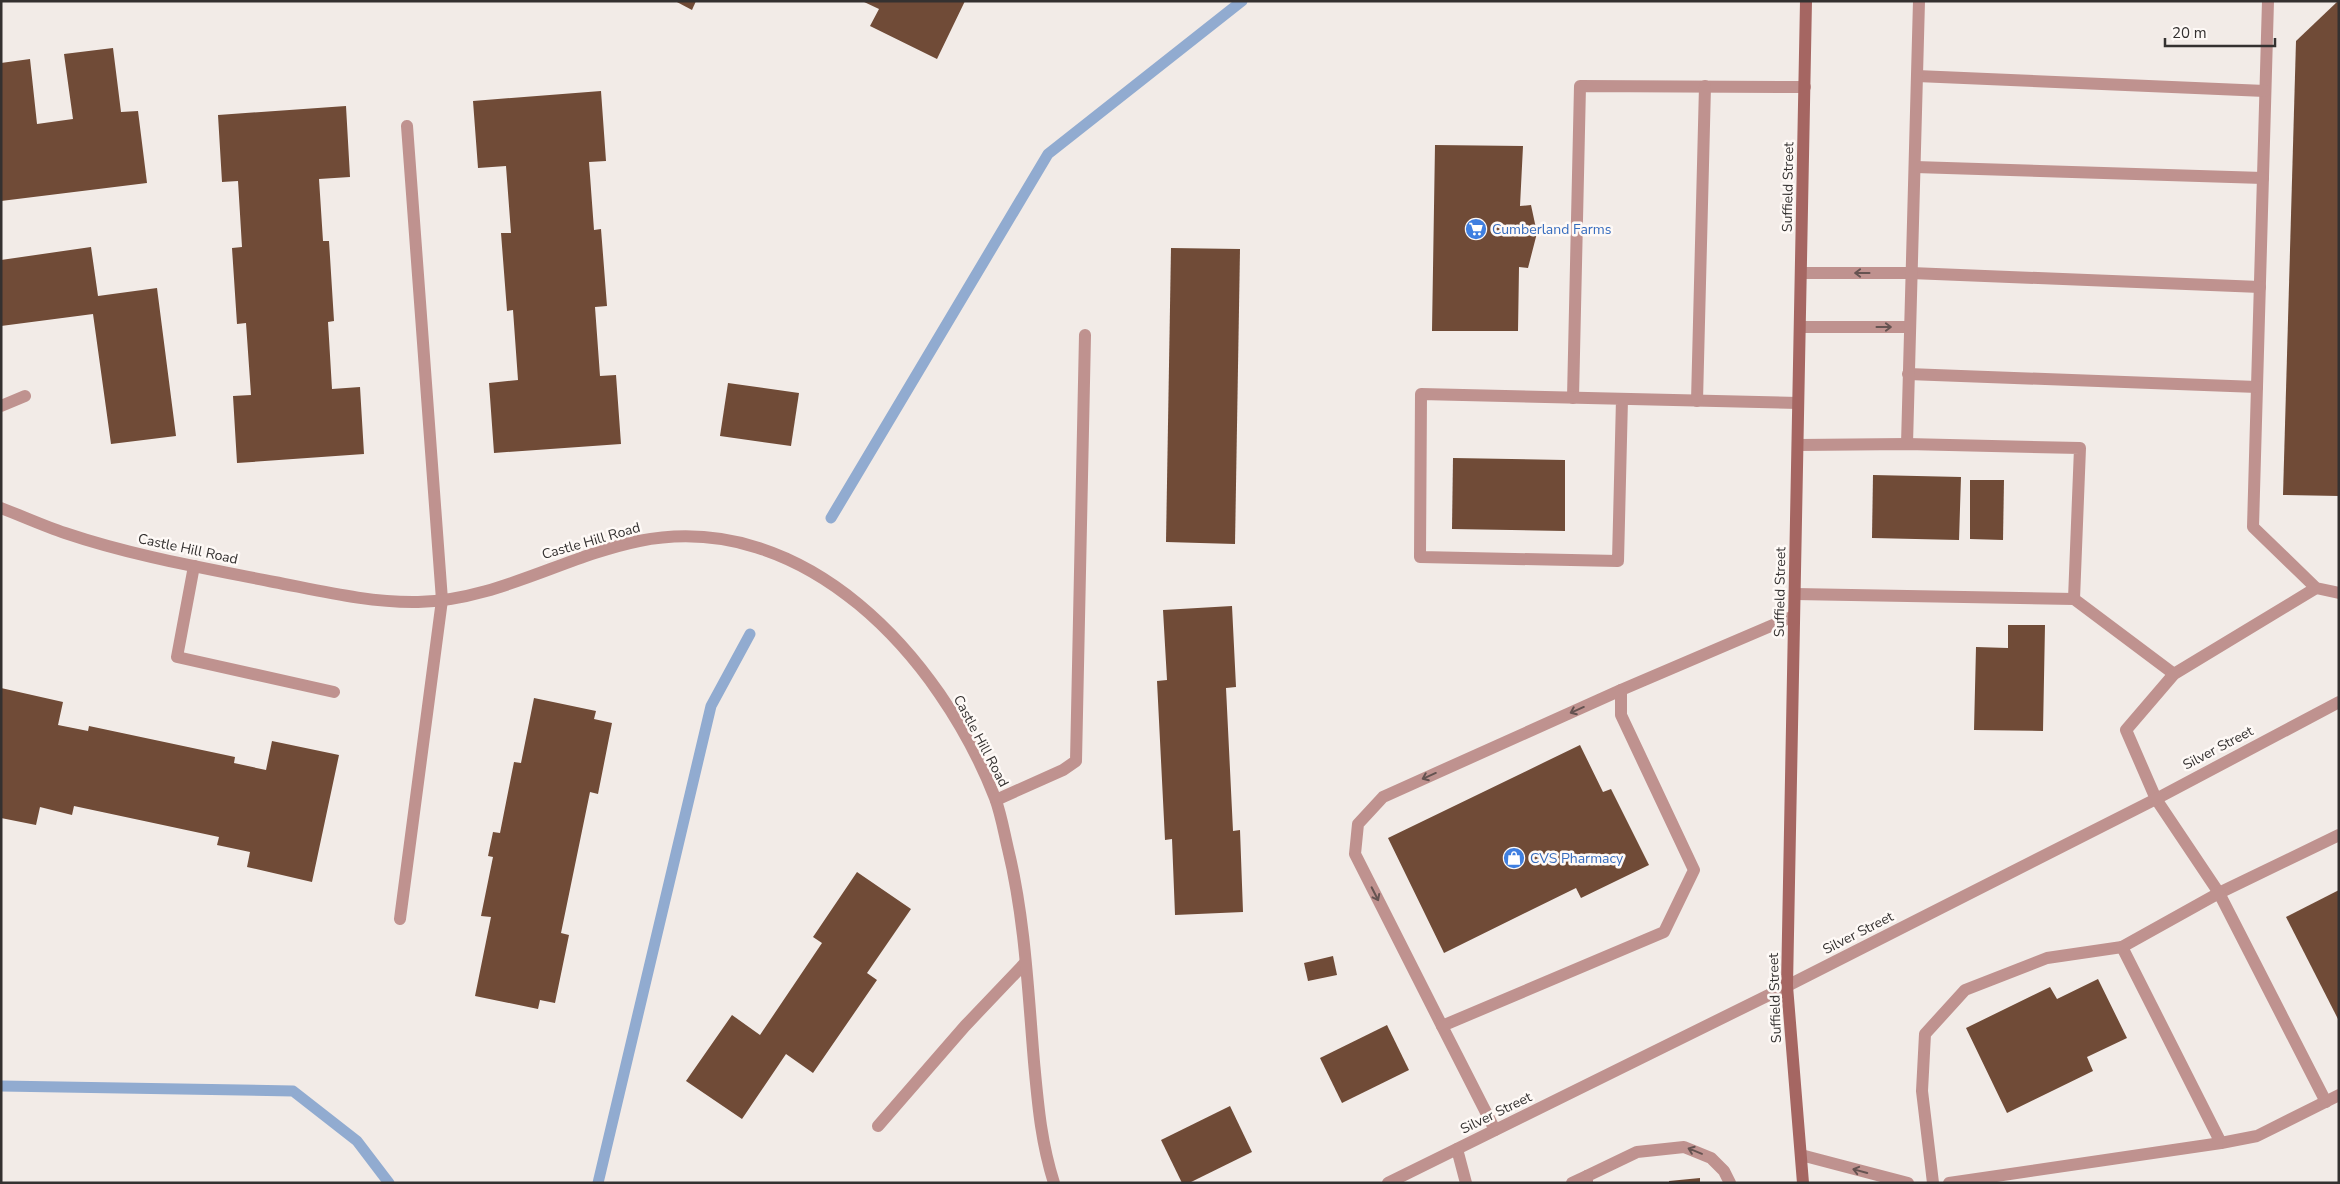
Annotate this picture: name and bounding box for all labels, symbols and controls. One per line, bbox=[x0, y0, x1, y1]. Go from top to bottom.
scale bar bbox=[2165, 15, 2275, 47]
text: 20 m bbox=[2172, 23, 2207, 43]
street label: Suffield Street bbox=[1778, 142, 1798, 232]
supermarket icon: Cumberland Farms bbox=[1464, 217, 1488, 241]
place label: Cumberland Farms bbox=[1492, 220, 1612, 239]
one-way arrow bbox=[1854, 268, 1870, 278]
one-way arrow bbox=[1876, 322, 1892, 332]
street label: Castle Hill Road bbox=[540, 518, 642, 564]
street label: Castle Hill Road bbox=[136, 529, 240, 569]
street label: Suffield Street bbox=[1770, 547, 1790, 637]
street label: Castle Hill Road bbox=[949, 692, 1013, 790]
one-way arrow bbox=[1570, 705, 1585, 715]
street label: Silver Street bbox=[2179, 721, 2257, 775]
one-way arrow bbox=[1422, 772, 1437, 782]
shop icon: CVS Pharmacy bbox=[1502, 846, 1526, 870]
place label: CVS Pharmacy bbox=[1530, 849, 1624, 868]
one-way arrow bbox=[1371, 887, 1381, 902]
street label: Silver Street bbox=[1819, 907, 1897, 959]
street label: Suffield Street bbox=[1764, 953, 1786, 1043]
street label: Silver Street bbox=[1457, 1087, 1535, 1138]
one-way arrow bbox=[1688, 1146, 1703, 1156]
one-way arrow bbox=[1853, 1166, 1869, 1175]

